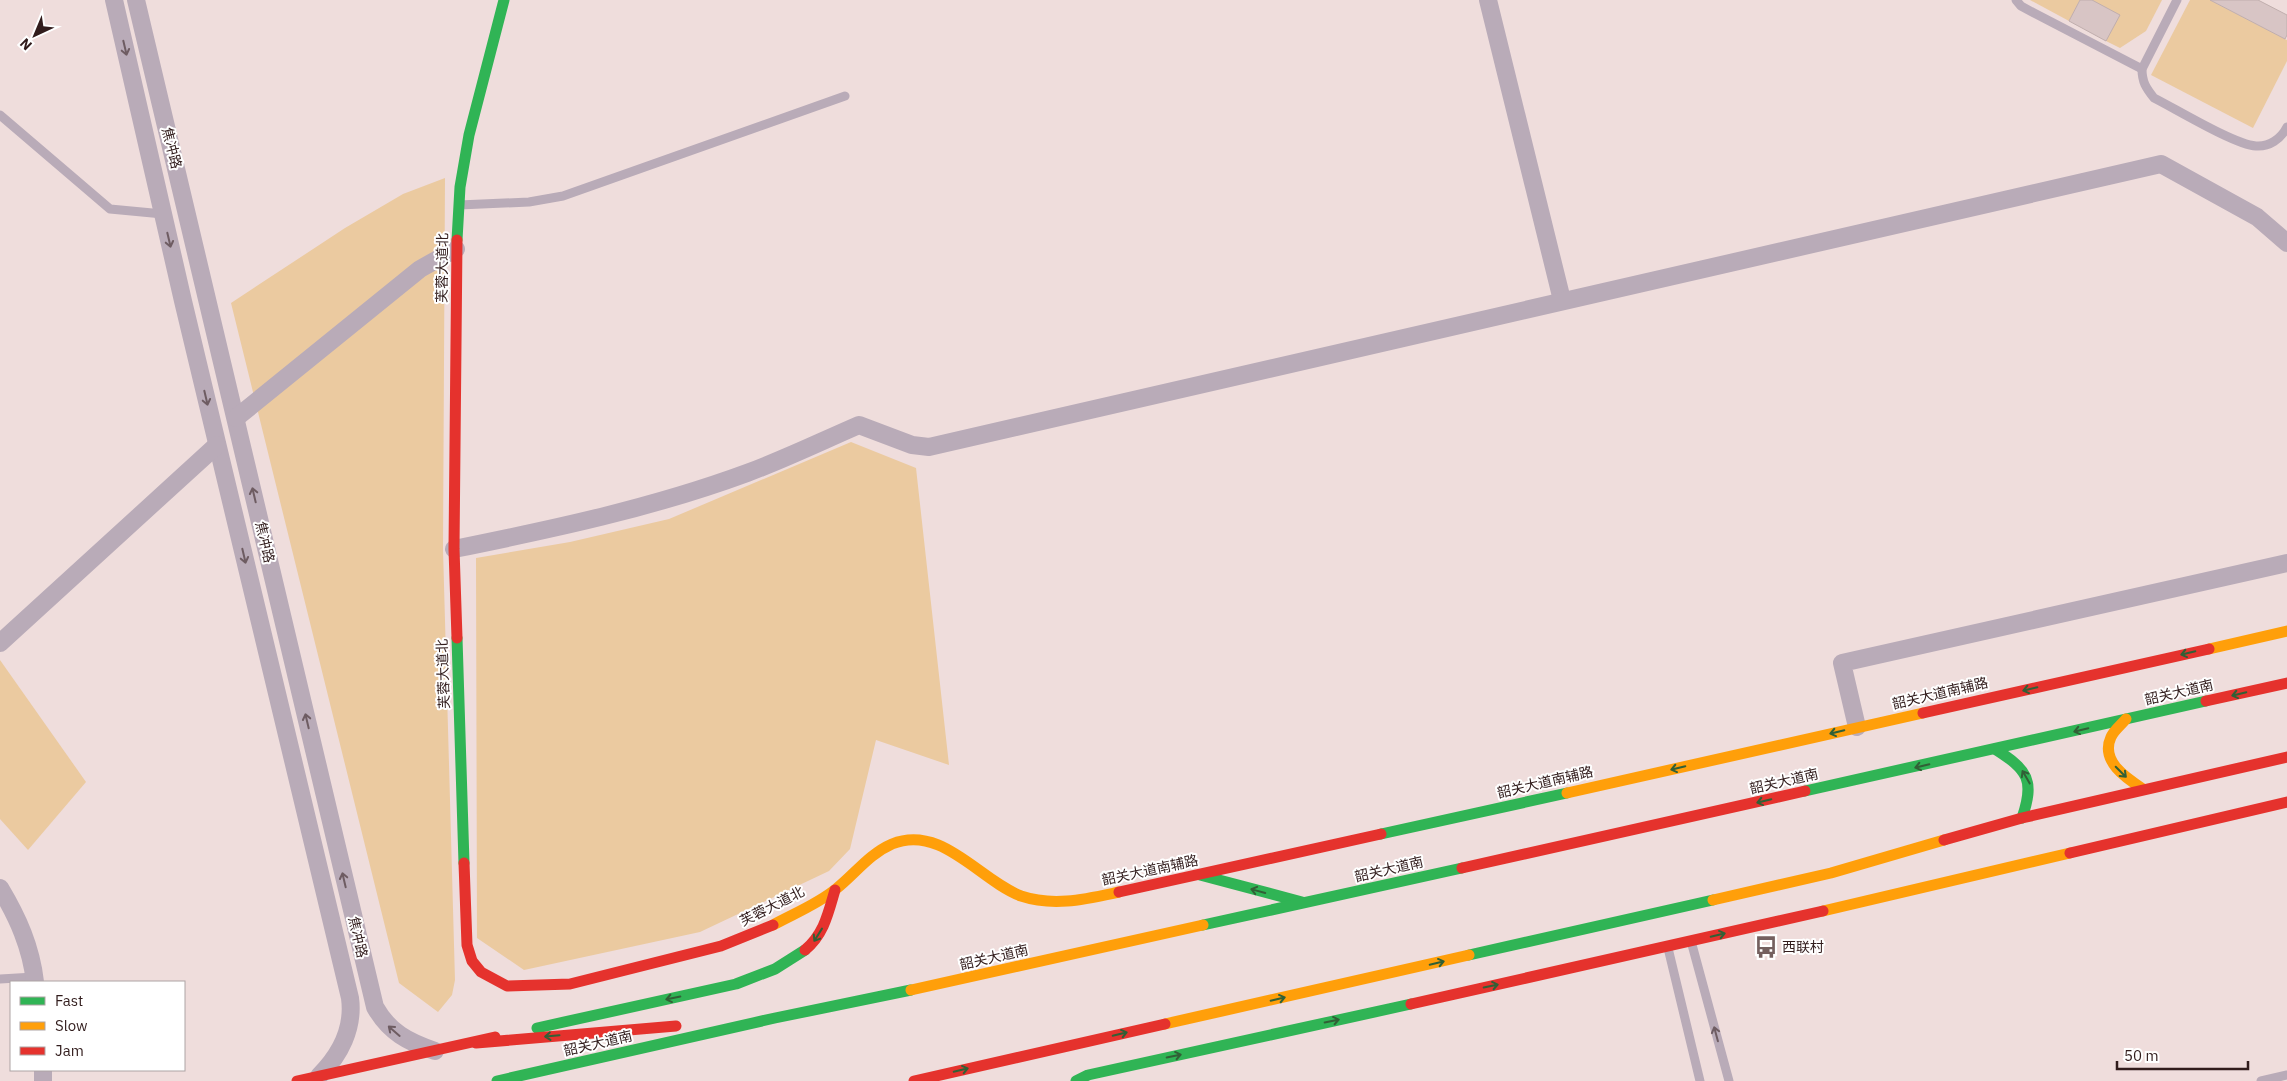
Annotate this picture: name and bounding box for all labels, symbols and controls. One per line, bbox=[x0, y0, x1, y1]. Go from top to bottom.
north arrow bbox=[10, 10, 60, 60]
text: N bbox=[16, 34, 36, 54]
one-way arrow bbox=[121, 39, 130, 55]
street label: 焦冲路 bbox=[158, 125, 186, 171]
one-way arrow bbox=[165, 232, 174, 248]
street label: 芙蓉大道北 bbox=[432, 233, 452, 303]
one-way arrow bbox=[202, 390, 211, 406]
one-way arrow bbox=[249, 488, 258, 504]
street label: 焦冲路 bbox=[252, 520, 278, 564]
one-way arrow bbox=[240, 548, 249, 564]
street label: 芙蓉大道北 bbox=[433, 639, 453, 709]
one-way arrow bbox=[2181, 649, 2197, 658]
street label: 韶关大道南辅路 bbox=[1890, 673, 1990, 713]
street label: 韶关大道南 bbox=[2143, 675, 2215, 709]
one-way arrow bbox=[2022, 684, 2038, 694]
one-way arrow bbox=[2232, 690, 2248, 699]
one-way arrow bbox=[302, 714, 311, 730]
one-way arrow bbox=[2073, 726, 2089, 735]
one-way arrow bbox=[1829, 728, 1845, 737]
one-way arrow bbox=[1915, 761, 1931, 771]
street label: 韶关大道南辅路 bbox=[1495, 762, 1595, 802]
one-way arrow bbox=[1671, 763, 1687, 773]
street label: 韶关大道南 bbox=[1748, 764, 1820, 798]
one-way arrow bbox=[2115, 766, 2127, 778]
one-way arrow bbox=[2021, 770, 2031, 785]
one-way arrow bbox=[1756, 797, 1772, 806]
street label: 韶关大道南辅路 bbox=[1100, 851, 1200, 889]
street label: 韶关大道南 bbox=[1353, 852, 1425, 886]
one-way arrow bbox=[339, 872, 348, 888]
street label: 芙蓉大道北 bbox=[737, 882, 807, 930]
one-way arrow bbox=[1251, 885, 1267, 895]
street label: 焦冲路 bbox=[345, 915, 371, 959]
one-way arrow bbox=[813, 928, 824, 942]
one-way arrow bbox=[1709, 930, 1725, 939]
bus stop icon: 西联村 bbox=[1753, 934, 1779, 960]
place label: 西联村 bbox=[1782, 938, 1824, 956]
street label: 韶关大道南 bbox=[958, 940, 1030, 974]
one-way arrow bbox=[1428, 958, 1444, 967]
legend bbox=[10, 981, 185, 1071]
one-way arrow bbox=[1483, 981, 1499, 990]
text: Fast bbox=[55, 991, 83, 1010]
one-way arrow bbox=[1270, 993, 1286, 1003]
one-way arrow bbox=[666, 994, 682, 1003]
text: Slow bbox=[55, 1016, 88, 1035]
one-way arrow bbox=[1324, 1016, 1340, 1025]
one-way arrow bbox=[388, 1025, 401, 1037]
street label: 韶关大道南 bbox=[562, 1026, 634, 1060]
one-way arrow bbox=[1711, 1026, 1721, 1042]
one-way arrow bbox=[1111, 1029, 1127, 1038]
one-way arrow bbox=[544, 1032, 560, 1041]
scale bar bbox=[2117, 1038, 2248, 1070]
text: Jam bbox=[55, 1041, 84, 1060]
text: 50 m bbox=[2124, 1046, 2159, 1065]
one-way arrow bbox=[1165, 1051, 1181, 1061]
one-way arrow bbox=[953, 1065, 969, 1074]

